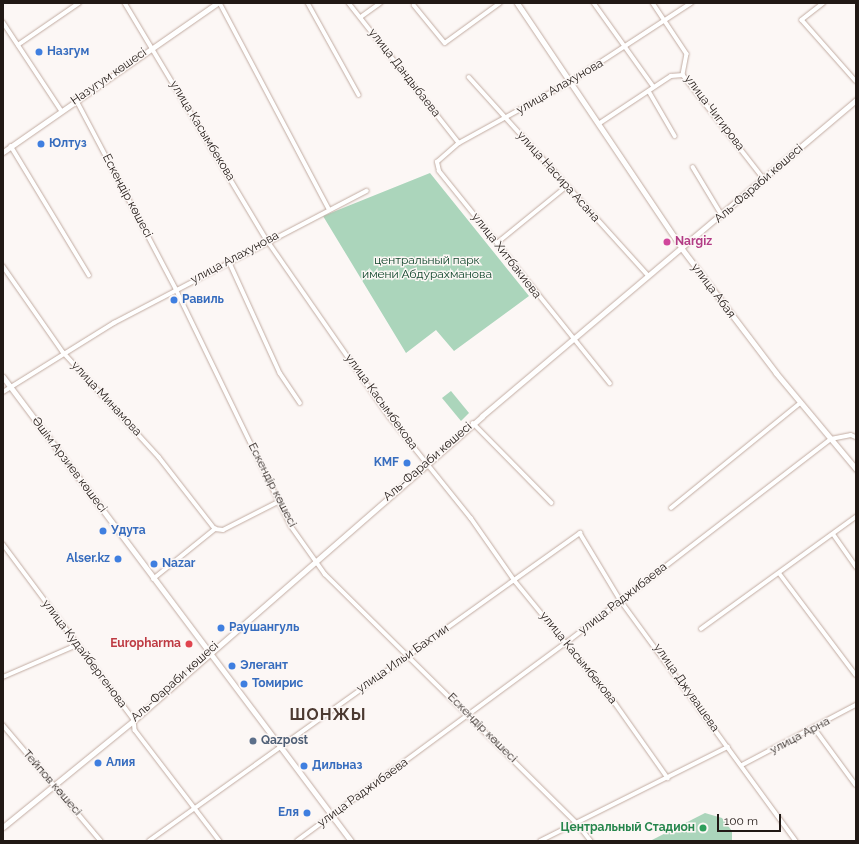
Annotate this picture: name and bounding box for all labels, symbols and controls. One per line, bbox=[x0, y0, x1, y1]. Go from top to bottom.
street label: улица Дандыбаева bbox=[365, 26, 443, 120]
place label: Назгум bbox=[47, 45, 89, 59]
street label: Назугум көшесі bbox=[68, 46, 150, 108]
marker: Назгум bbox=[34, 47, 44, 57]
street label: улица Алахунова bbox=[514, 56, 606, 118]
street label: улица Чигирова bbox=[681, 72, 747, 154]
street label: улица Касымбекова bbox=[166, 78, 238, 184]
street label: улица Насира Асана bbox=[513, 128, 603, 226]
place label: Юлтуз bbox=[49, 137, 87, 151]
marker: Юлтуз bbox=[36, 139, 46, 149]
street label: Аль-Фараби көшесі bbox=[712, 142, 806, 226]
street label: Ескендір көшесі bbox=[99, 152, 155, 240]
street label: улица Хитбакиева bbox=[468, 210, 544, 302]
street label: улица Алахунова bbox=[188, 229, 282, 287]
place label: Nargiz bbox=[675, 235, 712, 249]
marker: Nargiz bbox=[662, 237, 672, 247]
park label: центральный парк имени Абдурахманова bbox=[362, 254, 492, 282]
street label: улица Абая bbox=[688, 261, 738, 321]
place label: Равиль bbox=[182, 293, 224, 307]
marker: Равиль bbox=[169, 295, 179, 305]
street label: улица Касымбекова bbox=[341, 351, 421, 453]
street label: улица Минамова bbox=[68, 359, 144, 439]
street label: Әшім Арзиев көшесі bbox=[28, 414, 110, 516]
street label: Аль-Фараби көшесі bbox=[381, 420, 475, 504]
street label: Ескендір көшесі bbox=[245, 440, 299, 530]
place label: KMF bbox=[374, 456, 399, 470]
marker: KMF bbox=[402, 458, 412, 468]
place label: Удута bbox=[111, 524, 146, 538]
marker: Удута bbox=[98, 526, 108, 536]
place label: Alser.kz bbox=[66, 552, 110, 566]
marker: Alser.kz bbox=[113, 554, 123, 564]
place label: Nazar bbox=[162, 557, 195, 571]
marker: Nazar bbox=[149, 559, 159, 569]
street label: улица Раджибаева bbox=[576, 560, 670, 638]
street label: улица Кудайбергенова bbox=[39, 597, 129, 711]
street label: улица Касымбекова bbox=[536, 609, 620, 707]
place label: Раушангуль bbox=[229, 621, 299, 635]
street label: улица Ильи Бахтии bbox=[354, 622, 452, 696]
marker: Раушангуль bbox=[216, 623, 226, 633]
place label: Europharma bbox=[110, 637, 181, 651]
street label: Аль-Фараби көшесі bbox=[128, 639, 222, 725]
marker: Europharma bbox=[184, 639, 194, 649]
street label: улица Джувашева bbox=[650, 641, 722, 735]
place label: Элегант bbox=[240, 659, 288, 673]
marker: Элегант bbox=[227, 661, 237, 671]
place label: Томирис bbox=[252, 677, 303, 691]
marker: Томирис bbox=[239, 679, 249, 689]
street label: Ескендір көшесі bbox=[444, 690, 520, 766]
district label: ШОНЖЫ bbox=[290, 705, 366, 725]
street label: улица Арна bbox=[767, 714, 833, 758]
place label: Qazpost bbox=[261, 734, 308, 748]
marker: Qazpost bbox=[248, 736, 258, 746]
street label: Тейпов көшесі bbox=[20, 747, 84, 819]
street label: улица Раджибаева bbox=[315, 755, 411, 831]
place label: Алия bbox=[106, 756, 135, 770]
marker: Алия bbox=[93, 758, 103, 768]
place label: Дильназ bbox=[312, 759, 362, 773]
marker: Дильназ bbox=[299, 761, 309, 771]
place label: Еля bbox=[278, 806, 299, 820]
scale bar bbox=[719, 806, 783, 832]
marker: Еля bbox=[302, 808, 312, 818]
text: 100 m bbox=[724, 814, 758, 828]
place label: Центральный Стадион bbox=[560, 821, 695, 835]
marker: Центральный Стадион bbox=[698, 823, 708, 833]

